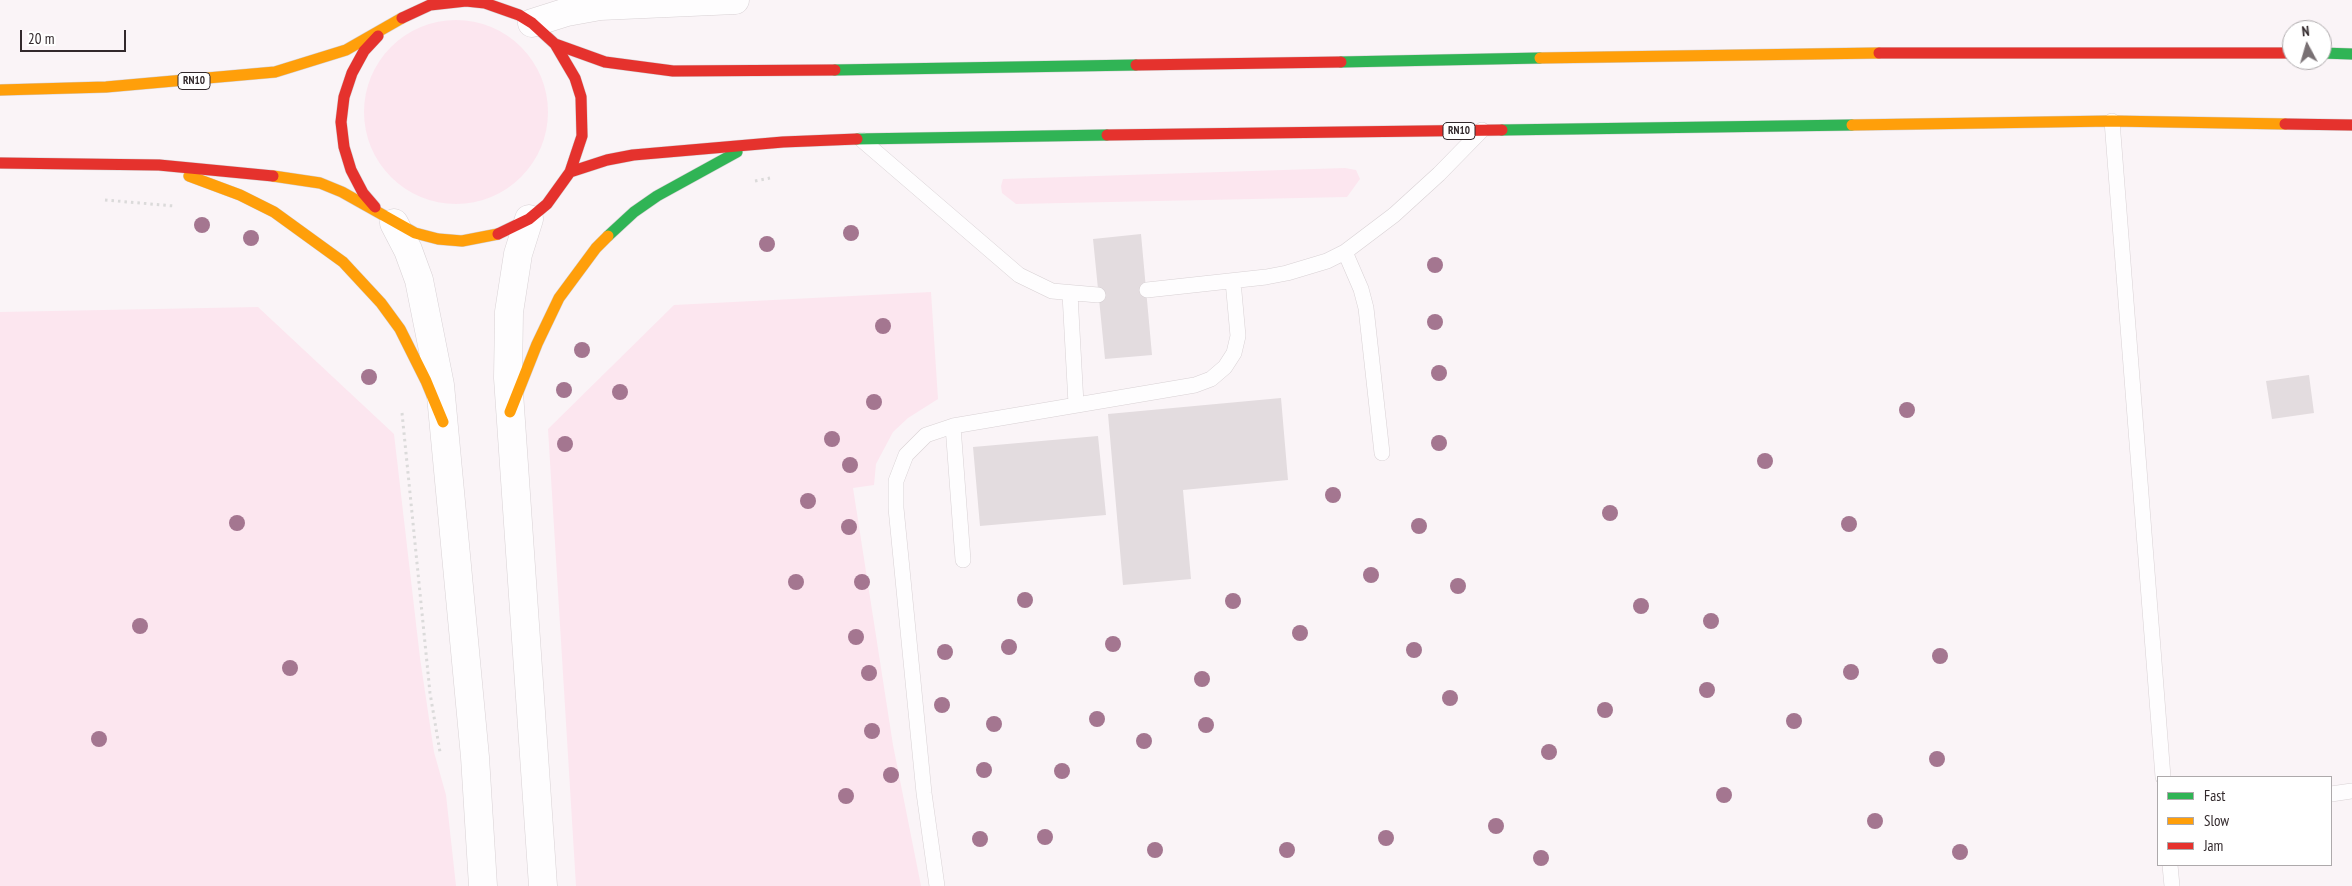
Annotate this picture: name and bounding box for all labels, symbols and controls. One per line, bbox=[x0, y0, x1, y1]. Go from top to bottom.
scale bar bbox=[22, 20, 129, 52]
north arrow bbox=[2282, 20, 2332, 70]
text: N bbox=[2301, 22, 2310, 40]
text: 20 m bbox=[28, 29, 54, 48]
road number: RN10 bbox=[178, 72, 210, 90]
road number: RN10 bbox=[1443, 122, 1475, 140]
legend bbox=[2157, 776, 2332, 866]
text: Fast bbox=[2204, 786, 2225, 805]
text: Slow bbox=[2204, 811, 2229, 830]
text: Jam bbox=[2204, 836, 2223, 855]

